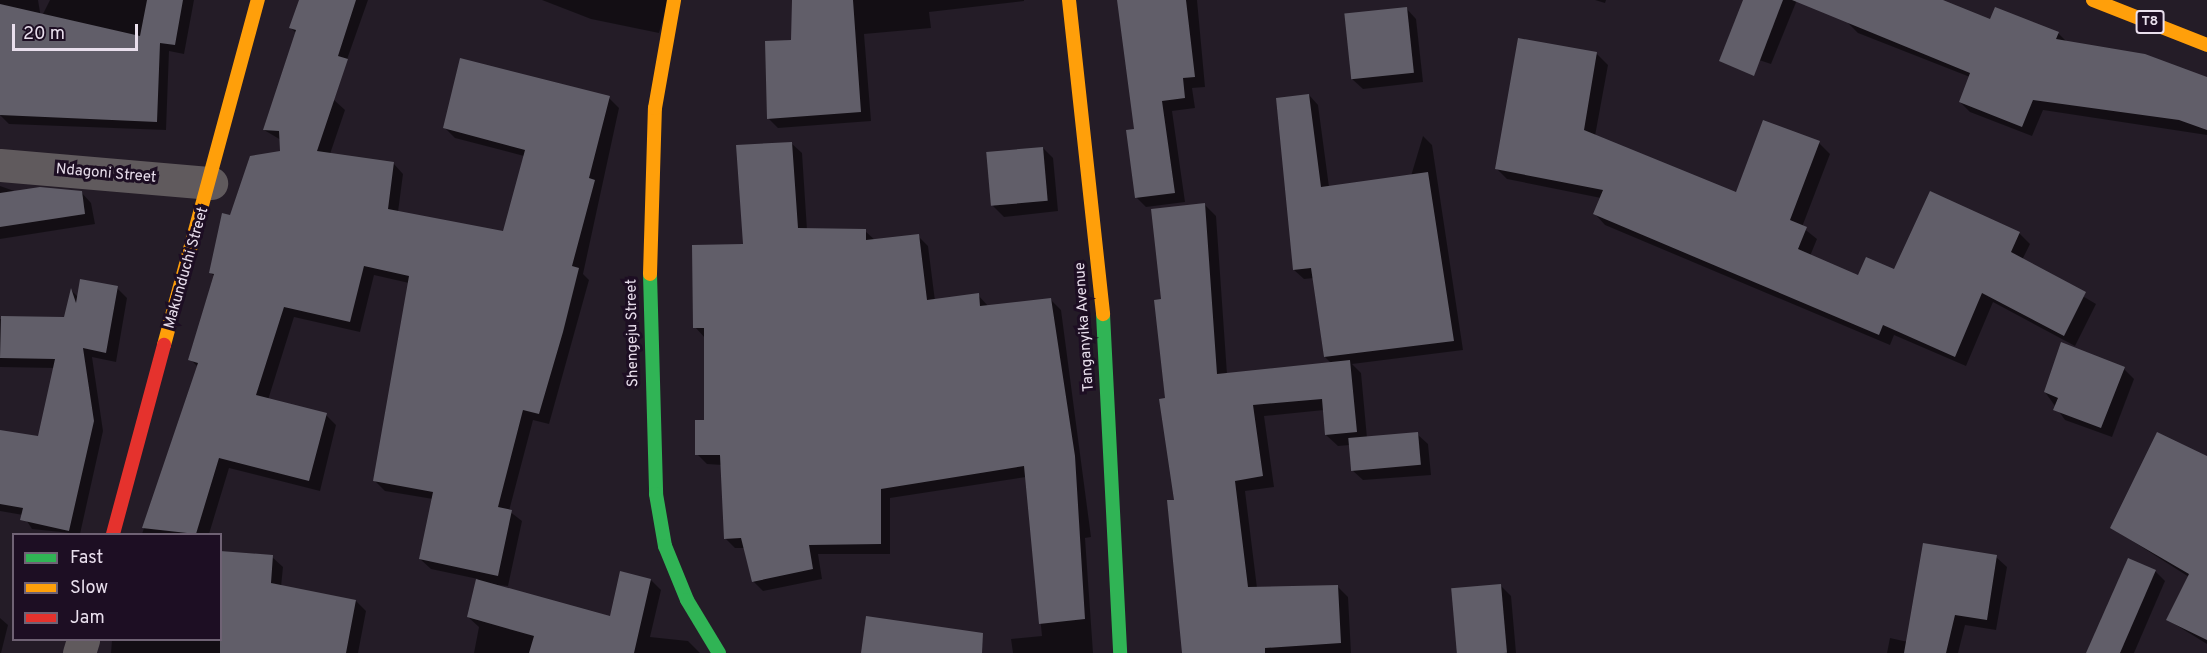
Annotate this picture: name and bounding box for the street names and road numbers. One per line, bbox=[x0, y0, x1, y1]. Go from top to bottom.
road number: T8 bbox=[2135, 11, 2165, 33]
street label: Ndagoni Street bbox=[55, 161, 157, 187]
street label: Makunduchi Street bbox=[161, 205, 213, 331]
street label: Tanganyika Avenue bbox=[1071, 261, 1099, 393]
street label: Shengeju Street bbox=[623, 279, 643, 387]

